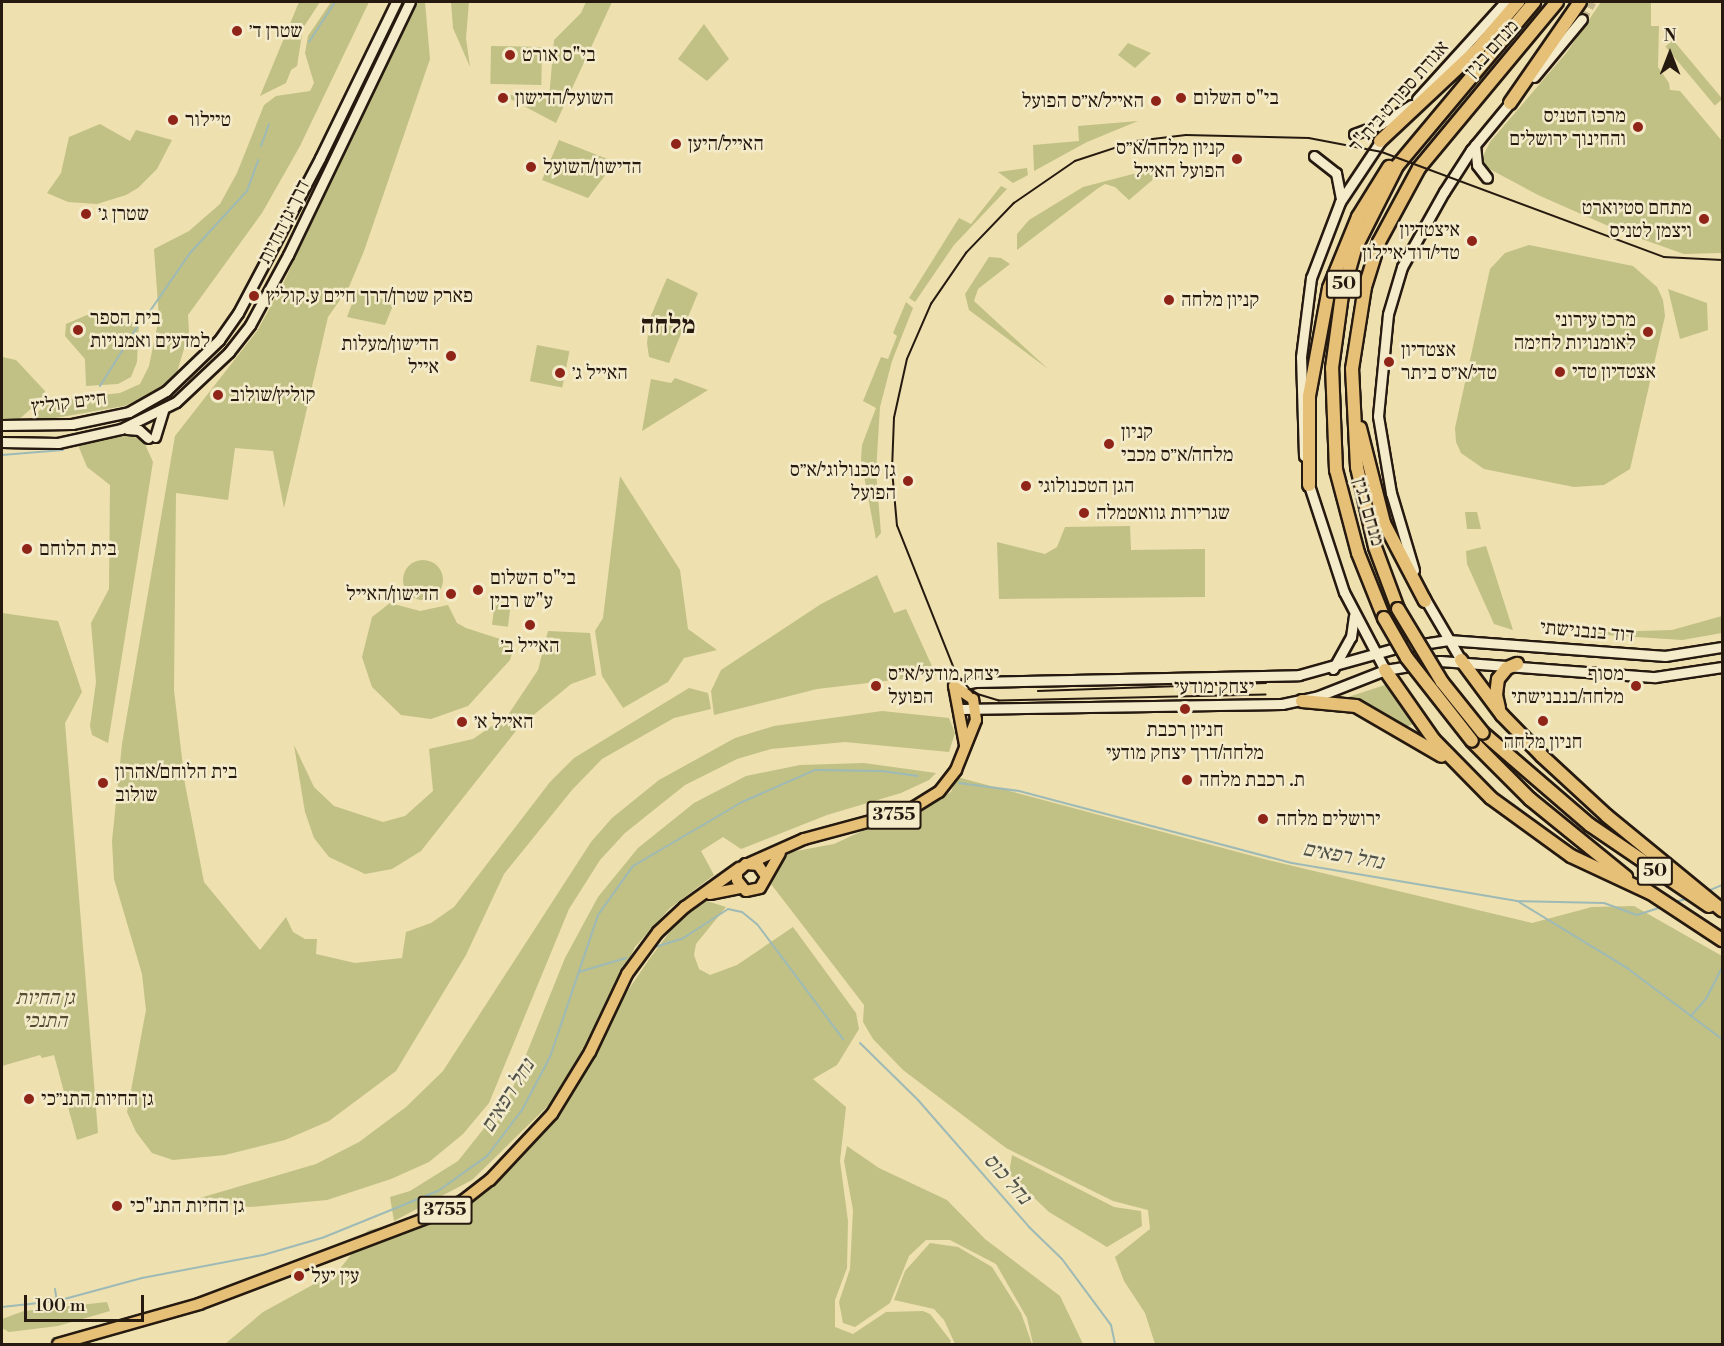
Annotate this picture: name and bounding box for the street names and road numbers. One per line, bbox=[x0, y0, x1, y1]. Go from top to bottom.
street label: מנחם בגין bbox=[1460, 15, 1524, 83]
street label: אגודת ספורט בית"ר bbox=[1344, 36, 1454, 158]
street label: דרך גן החיות bbox=[253, 176, 315, 268]
road number: 50 bbox=[1324, 269, 1364, 299]
street label: חיים קוליץ bbox=[30, 386, 108, 420]
street label: מנחם בגין bbox=[1347, 475, 1389, 549]
street label: דוד בנבנישתי bbox=[1539, 616, 1635, 648]
street label: יצחק מודעי bbox=[1174, 675, 1254, 699]
road number: 3755 bbox=[866, 800, 922, 830]
road number: 50 bbox=[1636, 856, 1674, 886]
road number: 3755 bbox=[416, 1195, 474, 1225]

